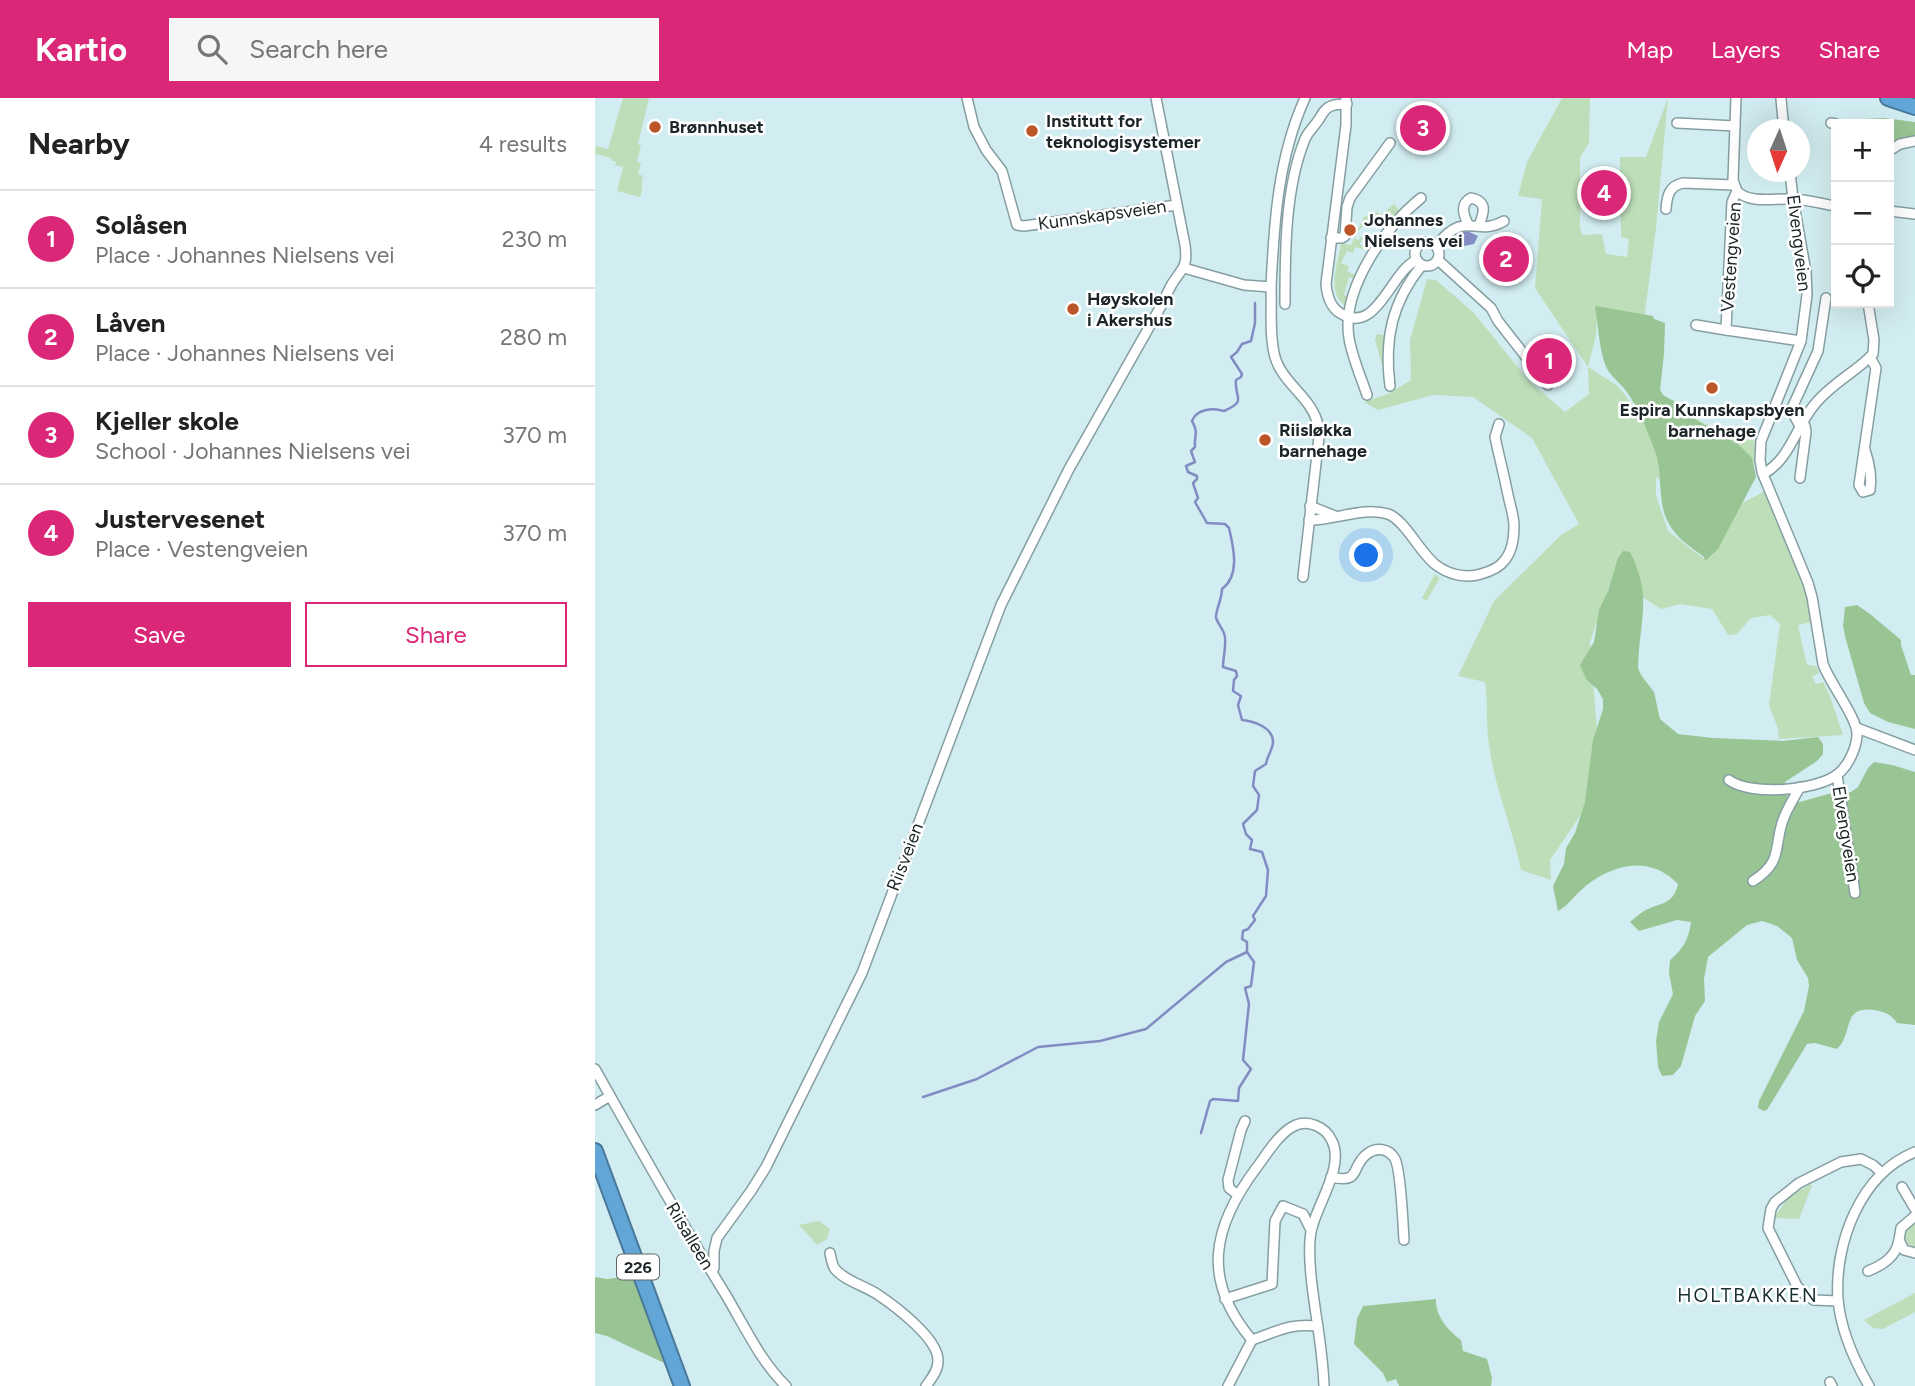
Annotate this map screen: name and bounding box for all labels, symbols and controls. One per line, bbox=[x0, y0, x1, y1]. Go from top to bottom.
search box bbox=[169, 18, 659, 81]
text: Kartio bbox=[35, 30, 127, 69]
icon: search bbox=[193, 30, 231, 68]
text: Search here bbox=[249, 33, 388, 65]
text: Map bbox=[1626, 35, 1673, 64]
text: Layers bbox=[1711, 35, 1780, 64]
text: Share bbox=[1818, 35, 1880, 64]
pin: 3 bbox=[1400, 102, 1446, 154]
place label: Institutt for teknologisystemer bbox=[1046, 110, 1201, 153]
place label: Brønnhuset bbox=[669, 116, 764, 138]
marker: Brønnhuset bbox=[647, 119, 663, 135]
north arrow bbox=[1747, 119, 1810, 182]
map controls bbox=[1831, 119, 1894, 308]
button: + bbox=[1831, 119, 1894, 182]
marker: Institutt for teknologisystemer bbox=[1024, 123, 1040, 139]
text: Nearby bbox=[28, 125, 130, 162]
text: 4 results bbox=[479, 130, 567, 158]
pin: 4 bbox=[1581, 167, 1627, 219]
button: − bbox=[1831, 182, 1894, 245]
street label: Elvengveien bbox=[1782, 193, 1816, 293]
street label: Kunnskapsveien bbox=[1036, 195, 1168, 235]
street label: Vestengveien bbox=[1716, 201, 1746, 313]
text: Solåsen bbox=[95, 209, 187, 241]
place label: Johannes Nielsens vei bbox=[1364, 209, 1463, 252]
marker: Johannes Nielsens vei bbox=[1342, 222, 1358, 238]
text: 1 bbox=[46, 225, 56, 253]
text: 230 m bbox=[502, 225, 567, 253]
pin: 2 bbox=[1483, 233, 1529, 285]
text: Place · Johannes Nielsens vei bbox=[95, 241, 395, 269]
button: locate bbox=[1831, 245, 1894, 308]
place label: Høyskolen i Akershus bbox=[1087, 288, 1174, 331]
marker: Høyskolen i Akershus bbox=[1065, 301, 1081, 317]
text: Låven bbox=[95, 307, 166, 339]
text: 2 bbox=[44, 323, 58, 351]
text: 280 m bbox=[500, 323, 567, 351]
pin: 1 bbox=[1526, 335, 1572, 387]
text: Place · Johannes Nielsens vei bbox=[95, 339, 395, 367]
marker: Espira Kunnskapsbyen barnehage bbox=[1704, 380, 1720, 396]
place label: Espira Kunnskapsbyen barnehage bbox=[1620, 399, 1804, 442]
text: Kjeller skole bbox=[95, 405, 239, 437]
place label: Riisløkka barnehage bbox=[1279, 419, 1367, 462]
text: 3 bbox=[45, 421, 57, 449]
text: 370 m bbox=[502, 421, 567, 449]
marker: Riisløkka barnehage bbox=[1257, 432, 1273, 448]
text: School · Johannes Nielsens vei bbox=[95, 437, 411, 465]
text: Justervesenet bbox=[95, 503, 265, 535]
text: 4 bbox=[44, 519, 58, 547]
text: 370 m bbox=[502, 519, 567, 547]
text: Place · Vestengveien bbox=[95, 535, 308, 563]
your location bbox=[1349, 538, 1383, 572]
button: Save bbox=[28, 602, 291, 667]
button: Share bbox=[305, 602, 567, 667]
street label: Elvengveien bbox=[1828, 784, 1864, 884]
street label: Riisveien bbox=[882, 820, 928, 894]
street label: Riisalleen bbox=[661, 1198, 719, 1274]
road number: 226 bbox=[617, 1254, 659, 1280]
district label: HOLTBAKKEN bbox=[1677, 1284, 1819, 1307]

